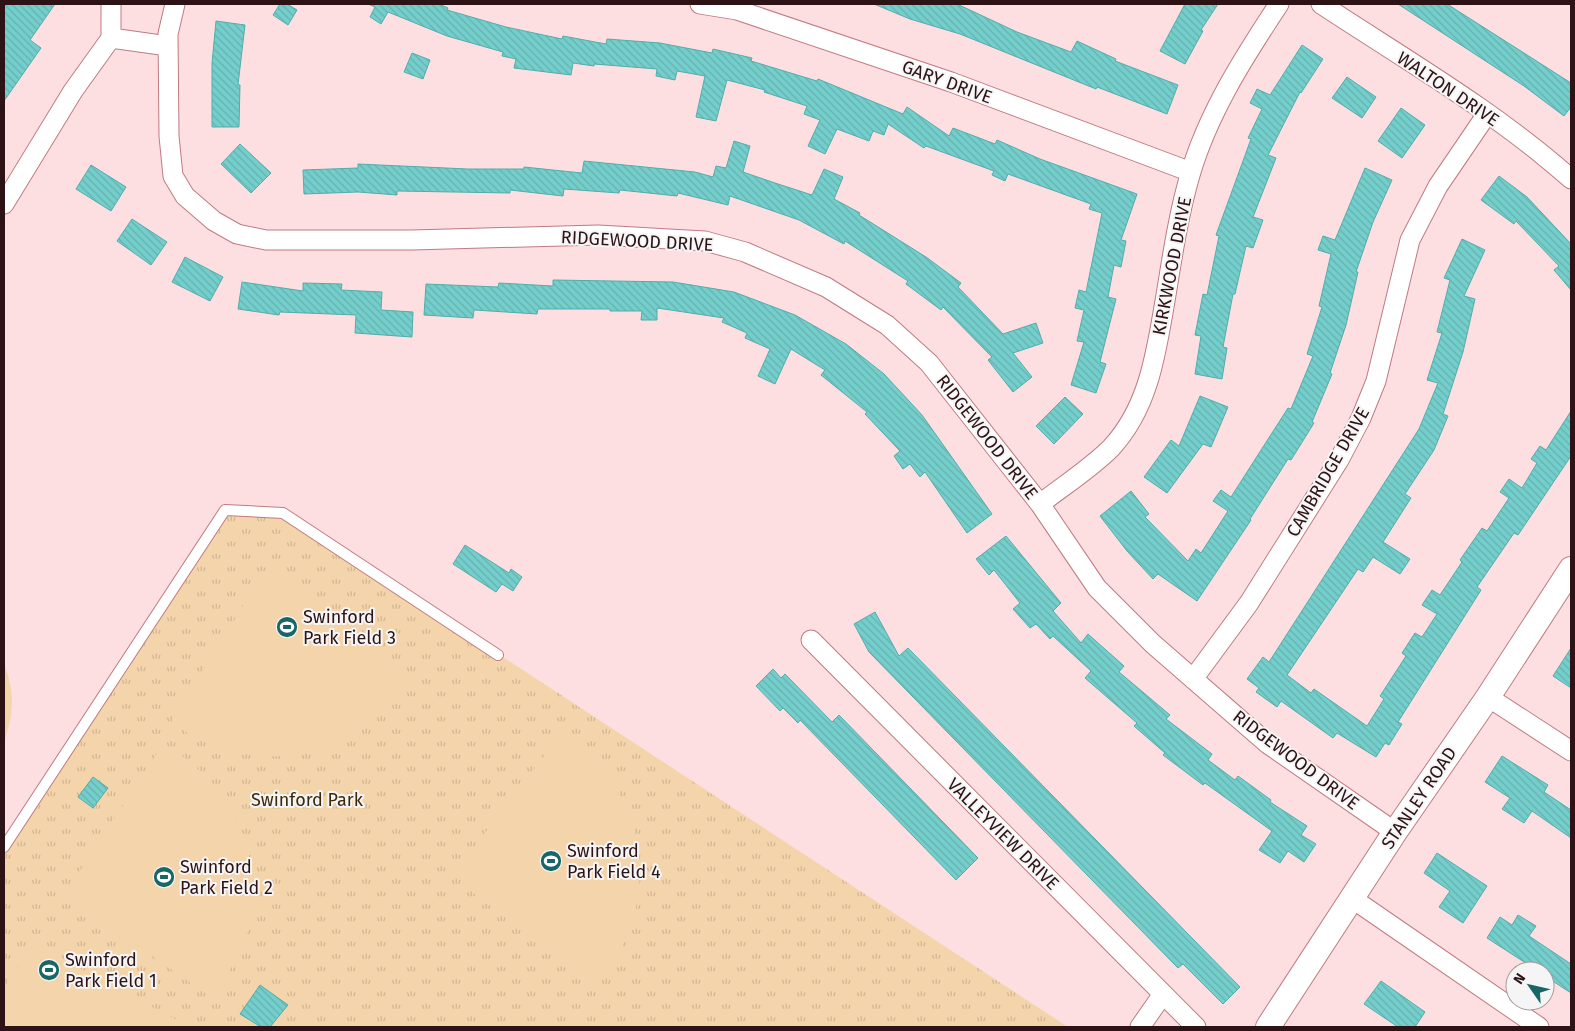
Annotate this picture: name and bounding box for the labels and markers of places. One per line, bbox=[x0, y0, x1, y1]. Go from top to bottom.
place label: Swinford Park Field 3 bbox=[303, 606, 396, 649]
sports icon: Swinford Park Field 3 bbox=[275, 615, 299, 639]
place label: Swinford Park Field 4 bbox=[567, 840, 661, 883]
sports icon: Swinford Park Field 4 bbox=[539, 849, 563, 873]
place label: Swinford Park Field 2 bbox=[180, 856, 273, 899]
sports icon: Swinford Park Field 2 bbox=[152, 865, 176, 889]
place label: Swinford Park Field 1 bbox=[65, 949, 157, 992]
sports icon: Swinford Park Field 1 bbox=[37, 958, 61, 982]

